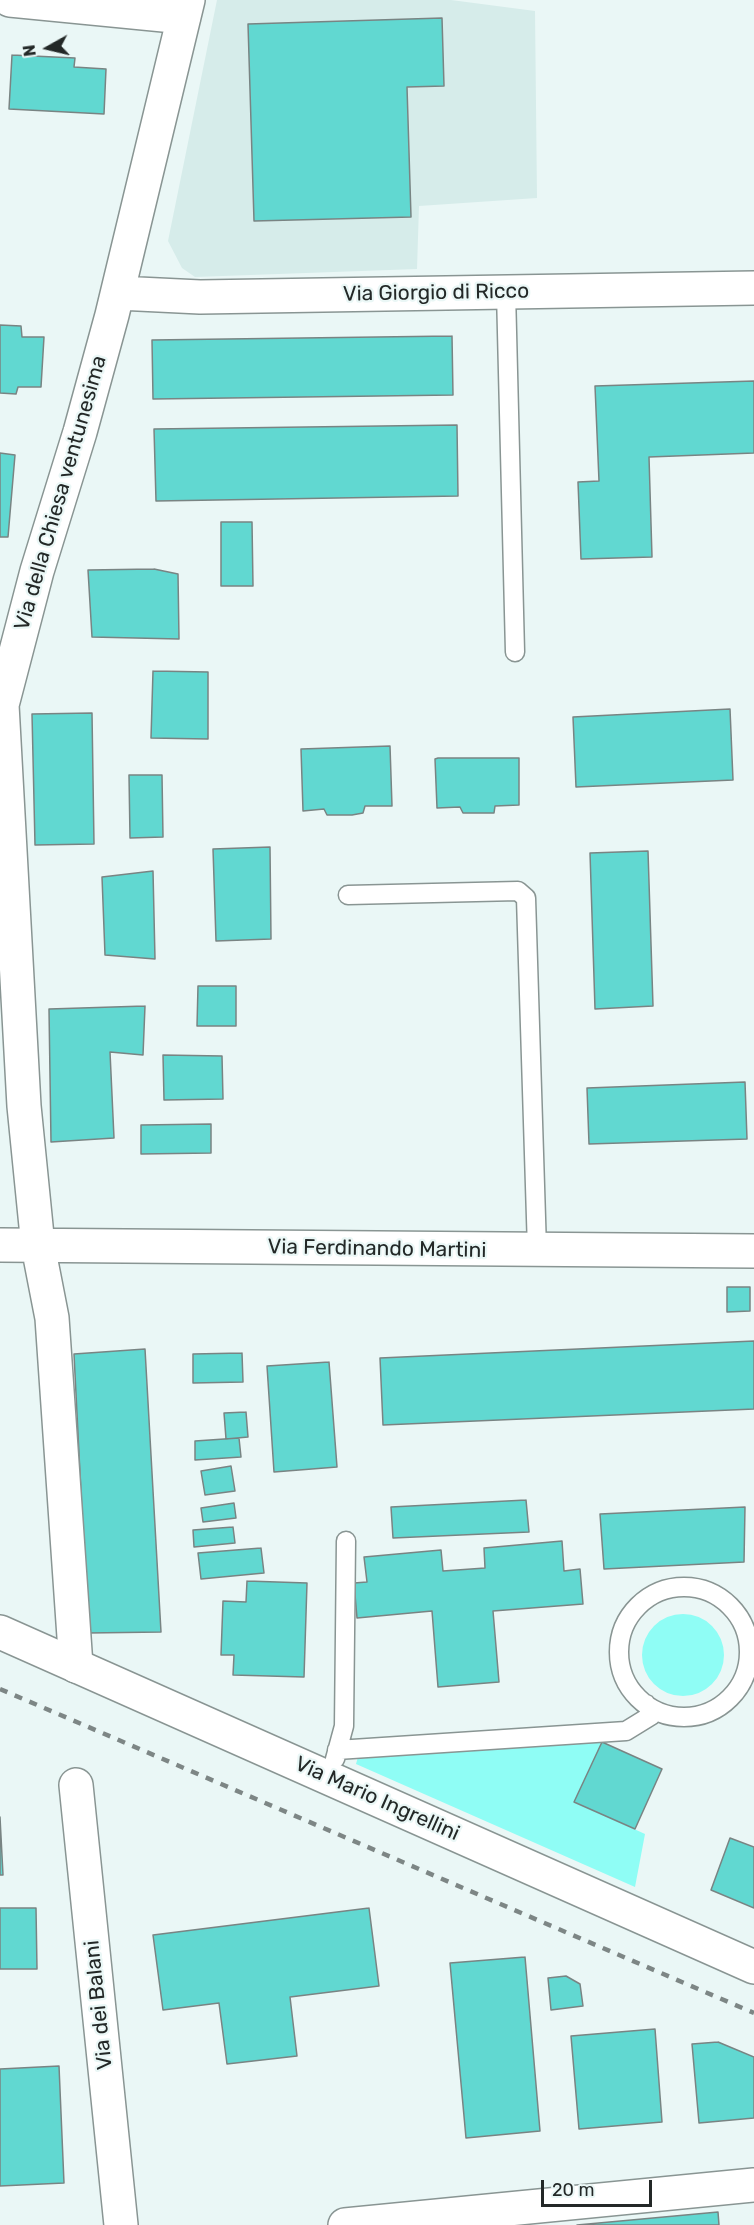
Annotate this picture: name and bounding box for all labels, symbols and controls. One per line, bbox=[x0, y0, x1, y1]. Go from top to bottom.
north arrow bbox=[18, 18, 78, 78]
text: N bbox=[19, 44, 40, 58]
street label: Via Giorgio di Ricco bbox=[343, 279, 529, 307]
street label: Via della Chiesa ventunesima bbox=[10, 353, 112, 633]
street label: Via Ferdinando Martini bbox=[267, 1234, 487, 1264]
street label: Via Mario Ingrellini bbox=[291, 1751, 463, 1847]
street label: Via dei Balani bbox=[80, 1939, 118, 2071]
scale bar bbox=[544, 2168, 655, 2206]
text: 20 m bbox=[552, 2179, 594, 2201]

